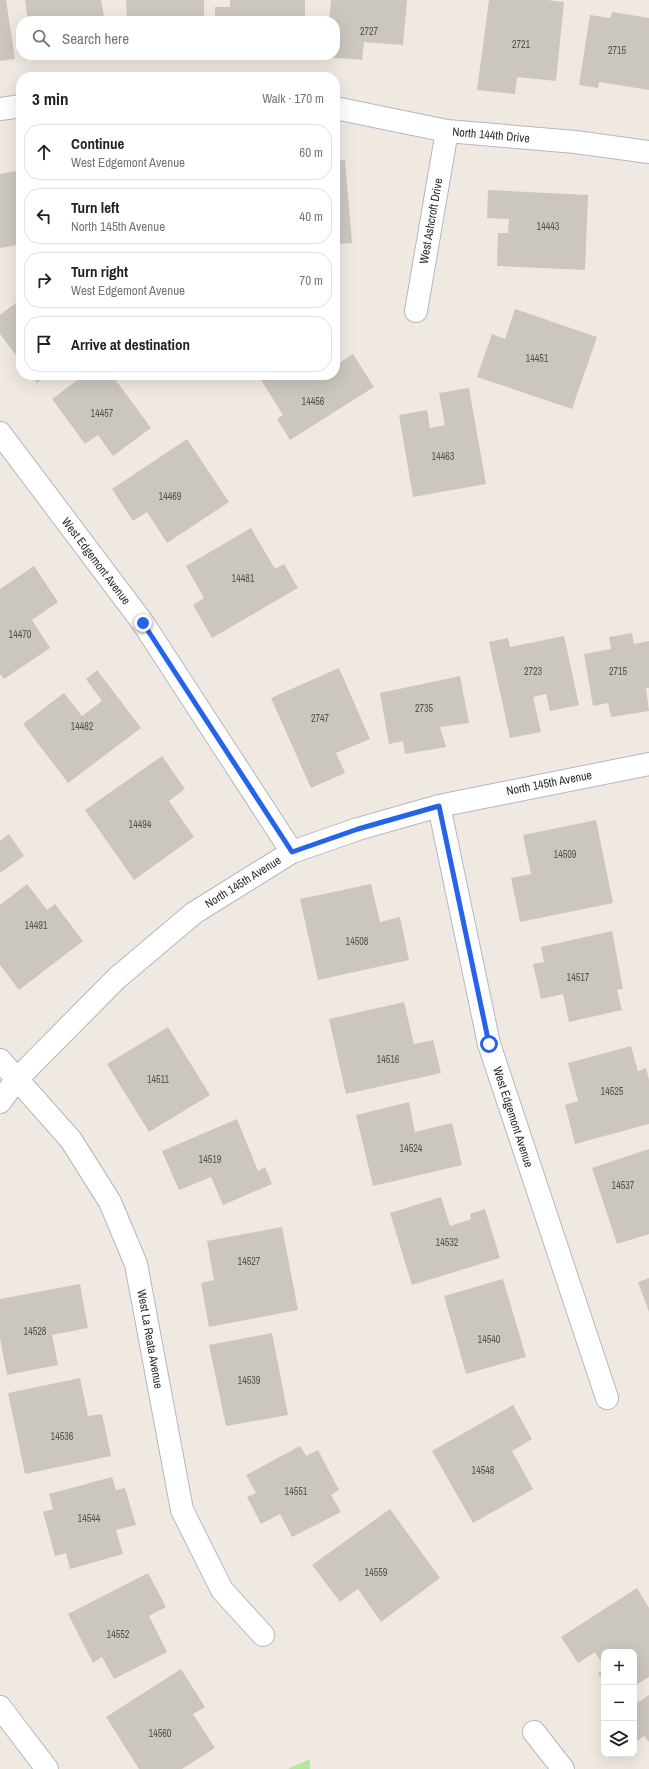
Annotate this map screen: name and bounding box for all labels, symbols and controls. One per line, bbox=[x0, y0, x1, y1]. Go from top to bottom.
search box bbox=[16, 16, 340, 60]
house number: 2727 bbox=[360, 25, 379, 38]
icon: search bbox=[30, 27, 52, 49]
text: Search here bbox=[62, 28, 129, 49]
house number: 2721 bbox=[512, 38, 531, 51]
house number: 2715 bbox=[608, 44, 627, 57]
text: 3 min bbox=[32, 87, 68, 110]
text: Walk · 170 m bbox=[262, 90, 324, 107]
street label: North 144th Drive bbox=[452, 124, 530, 146]
text: Continue bbox=[71, 133, 124, 154]
icon: ahead bbox=[33, 141, 55, 163]
text: 60 m bbox=[299, 144, 323, 161]
text: West Edgemont Avenue bbox=[71, 154, 185, 171]
street label: West Ashcroft Drive bbox=[416, 177, 446, 265]
text: Turn left bbox=[71, 197, 119, 218]
icon: left bbox=[33, 205, 55, 227]
text: 40 m bbox=[299, 208, 323, 225]
text: North 145th Avenue bbox=[71, 218, 165, 235]
house number: 14443 bbox=[537, 220, 560, 233]
text: Turn right bbox=[71, 261, 128, 282]
icon: right bbox=[33, 269, 55, 291]
text: 70 m bbox=[299, 272, 323, 289]
text: West Edgemont Avenue bbox=[71, 282, 185, 299]
icon: arrive bbox=[33, 333, 55, 355]
text: Arrive at destination bbox=[71, 334, 190, 355]
house number: 14451 bbox=[526, 352, 549, 365]
house number: 14456 bbox=[302, 395, 325, 408]
house number: 14457 bbox=[91, 407, 114, 420]
house number: 14463 bbox=[432, 450, 455, 463]
house number: 14469 bbox=[159, 490, 182, 503]
street label: West Edgemont Avenue bbox=[58, 514, 134, 608]
house number: 14481 bbox=[232, 572, 255, 585]
route end bbox=[134, 614, 152, 632]
house number: 14470 bbox=[9, 628, 32, 641]
house number: 2723 bbox=[524, 665, 543, 678]
house number: 2715 bbox=[609, 665, 628, 678]
house number: 2735 bbox=[415, 702, 434, 715]
house number: 2747 bbox=[311, 712, 330, 725]
house number: 14482 bbox=[71, 720, 94, 733]
street label: North 145th Avenue bbox=[505, 767, 593, 799]
house number: 14494 bbox=[129, 818, 152, 831]
house number: 14509 bbox=[554, 848, 577, 861]
street label: North 145th Avenue bbox=[202, 852, 284, 912]
house number: 14491 bbox=[25, 919, 48, 932]
house number: 14508 bbox=[346, 935, 369, 948]
house number: 14517 bbox=[567, 971, 590, 984]
route start bbox=[480, 1035, 498, 1053]
house number: 14516 bbox=[377, 1053, 400, 1066]
street label: West Edgemont Avenue bbox=[489, 1064, 537, 1170]
house number: 14511 bbox=[147, 1073, 170, 1086]
house number: 14525 bbox=[601, 1085, 624, 1098]
house number: 14524 bbox=[400, 1142, 423, 1155]
house number: 14519 bbox=[199, 1153, 222, 1166]
house number: 14537 bbox=[612, 1179, 635, 1192]
house number: 14532 bbox=[436, 1236, 459, 1249]
house number: 14527 bbox=[238, 1255, 261, 1268]
street label: West La Reata Avenue bbox=[133, 1288, 167, 1390]
house number: 14528 bbox=[24, 1325, 47, 1338]
house number: 14540 bbox=[478, 1333, 501, 1346]
house number: 14539 bbox=[238, 1374, 261, 1387]
house number: 14536 bbox=[51, 1430, 74, 1443]
house number: 14548 bbox=[472, 1464, 495, 1477]
house number: 14551 bbox=[285, 1485, 308, 1498]
house number: 14544 bbox=[78, 1512, 101, 1525]
house number: 14559 bbox=[365, 1566, 388, 1579]
house number: 14552 bbox=[107, 1628, 130, 1641]
map controls bbox=[601, 1649, 637, 1757]
button: + bbox=[601, 1649, 637, 1685]
button: − bbox=[601, 1685, 637, 1721]
button: layers bbox=[601, 1721, 637, 1757]
house number: 14560 bbox=[149, 1727, 172, 1740]

